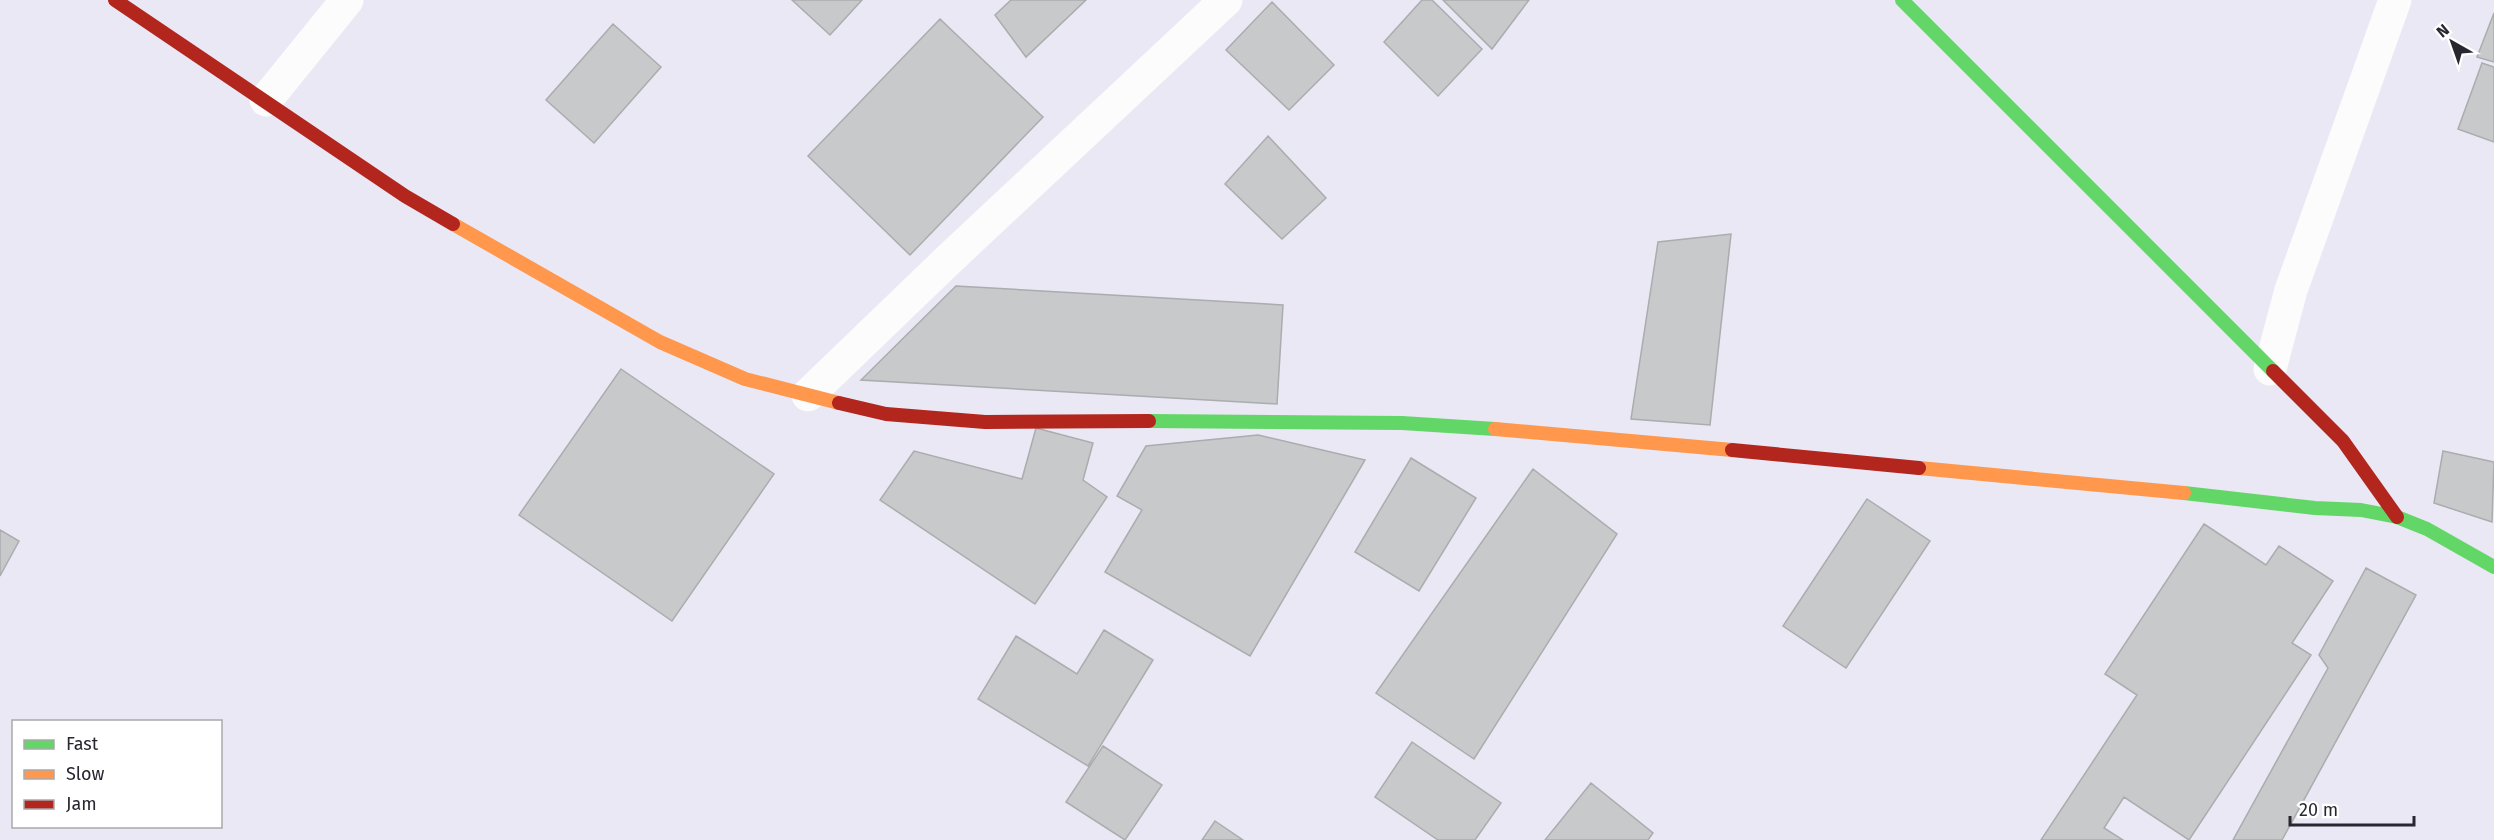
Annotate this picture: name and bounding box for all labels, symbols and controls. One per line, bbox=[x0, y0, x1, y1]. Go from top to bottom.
north arrow bbox=[2422, 12, 2482, 72]
text: N bbox=[2433, 20, 2453, 42]
legend bbox=[12, 720, 222, 828]
text: Fast bbox=[66, 733, 99, 755]
text: Slow bbox=[66, 763, 105, 785]
scale bar bbox=[2290, 789, 2414, 827]
text: Jam bbox=[66, 793, 97, 815]
text: 20 m bbox=[2299, 799, 2338, 821]

